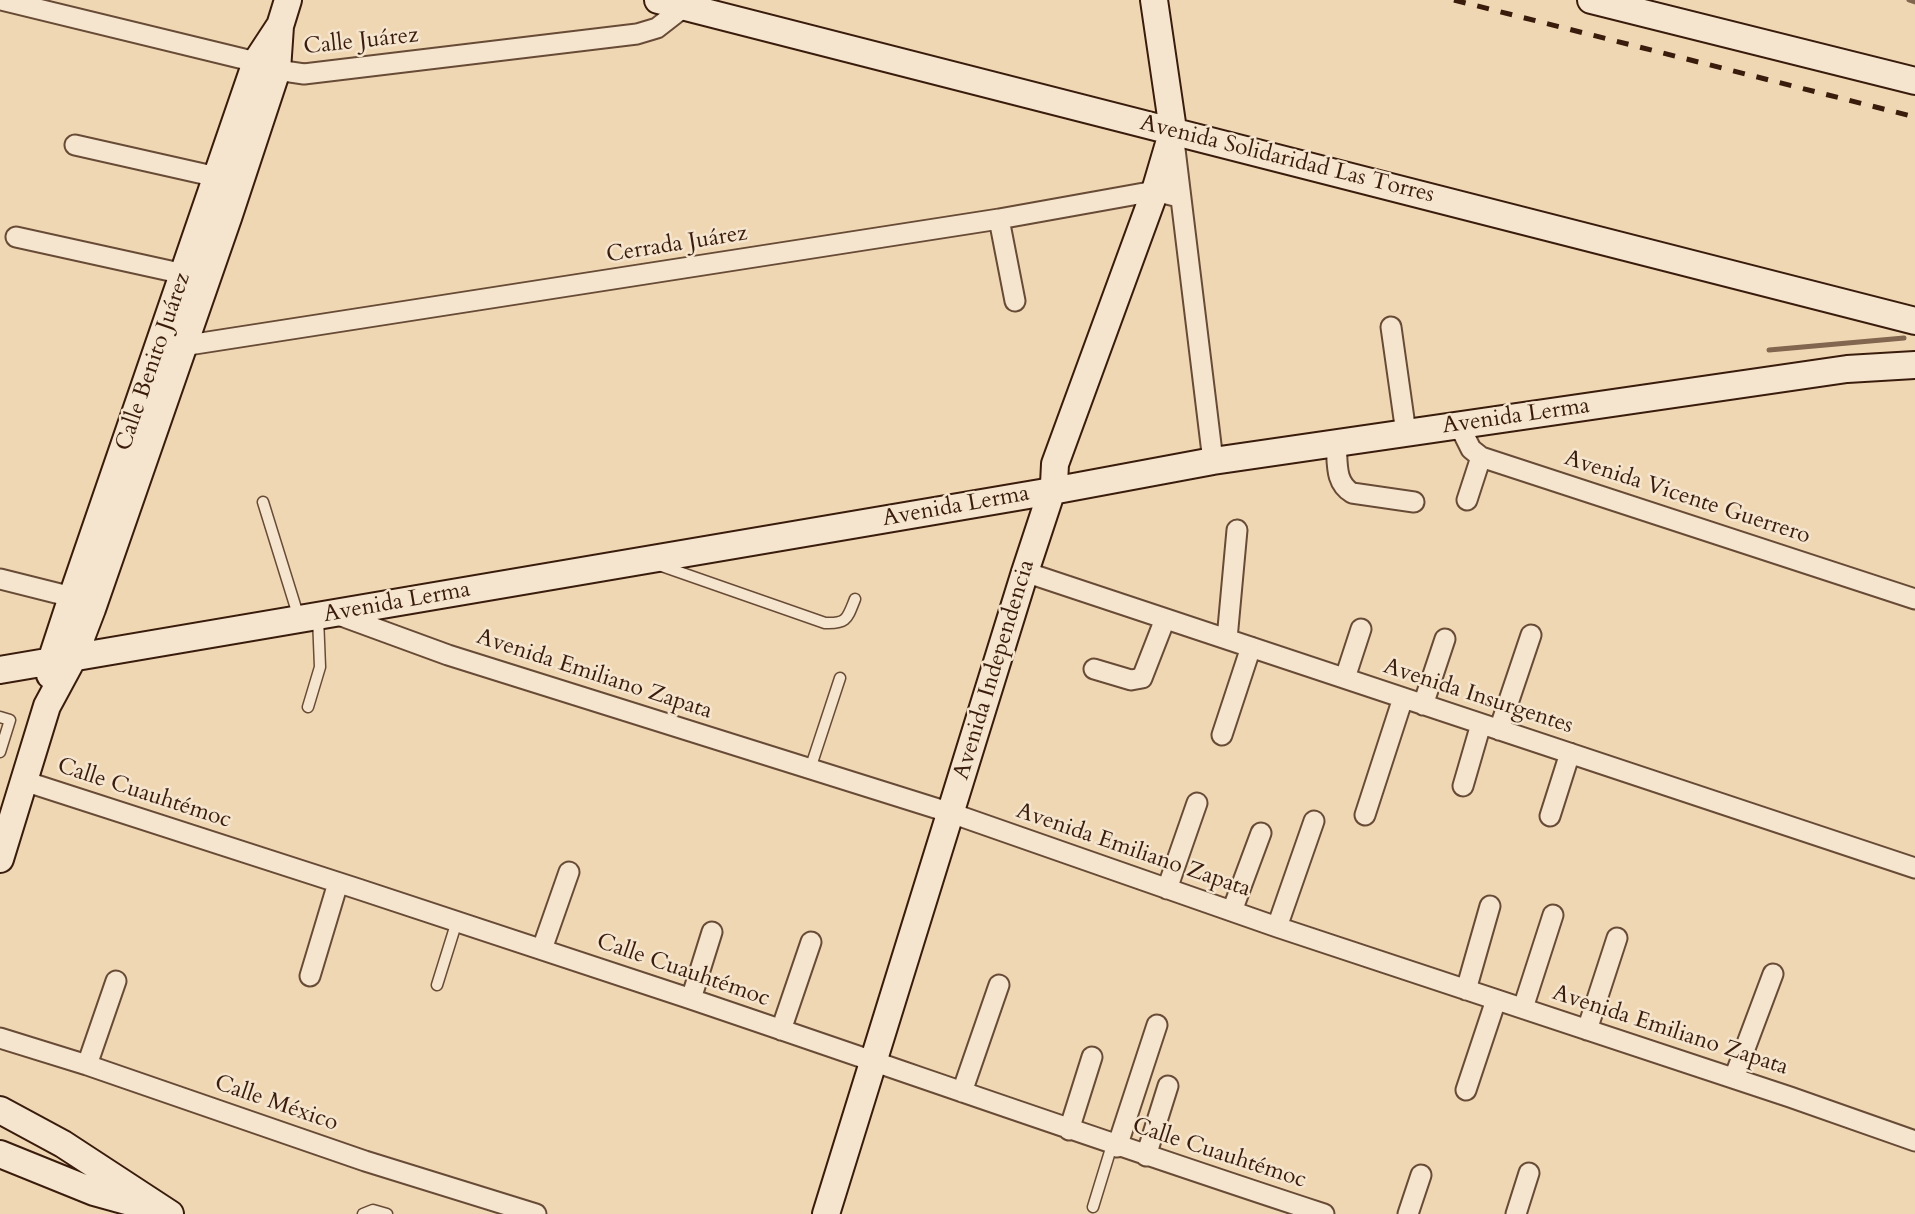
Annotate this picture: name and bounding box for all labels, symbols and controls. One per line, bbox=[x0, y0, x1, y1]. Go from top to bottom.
street label: Calle Juárez bbox=[302, 22, 420, 62]
street label: Avenida Solidaridad Las Torres bbox=[1137, 110, 1437, 210]
street label: Cerrada Juárez bbox=[604, 220, 750, 270]
street label: Calle Benito Juárez bbox=[111, 269, 197, 455]
street label: Avenida Lerma bbox=[1441, 393, 1591, 441]
street label: Avenida Vicente Guerrero bbox=[1561, 445, 1813, 551]
street label: Avenida Lerma bbox=[880, 481, 1032, 533]
street label: Avenida Independencia bbox=[948, 557, 1042, 783]
street label: Avenida Lerma bbox=[321, 577, 473, 629]
street label: Avenida Emiliano Zapata bbox=[473, 624, 715, 726]
street label: Avenida Insurgentes bbox=[1380, 653, 1576, 741]
street label: Calle Cuauhtémoc bbox=[54, 753, 234, 835]
street label: Avenida Emiliano Zapata bbox=[1012, 798, 1254, 904]
street label: Calle Cuauhtémoc bbox=[593, 928, 773, 1014]
street label: Avenida Emiliano Zapata bbox=[1549, 980, 1791, 1082]
street label: Calle México bbox=[211, 1070, 341, 1138]
street label: Calle Cuauhtémoc bbox=[1129, 1113, 1309, 1195]

